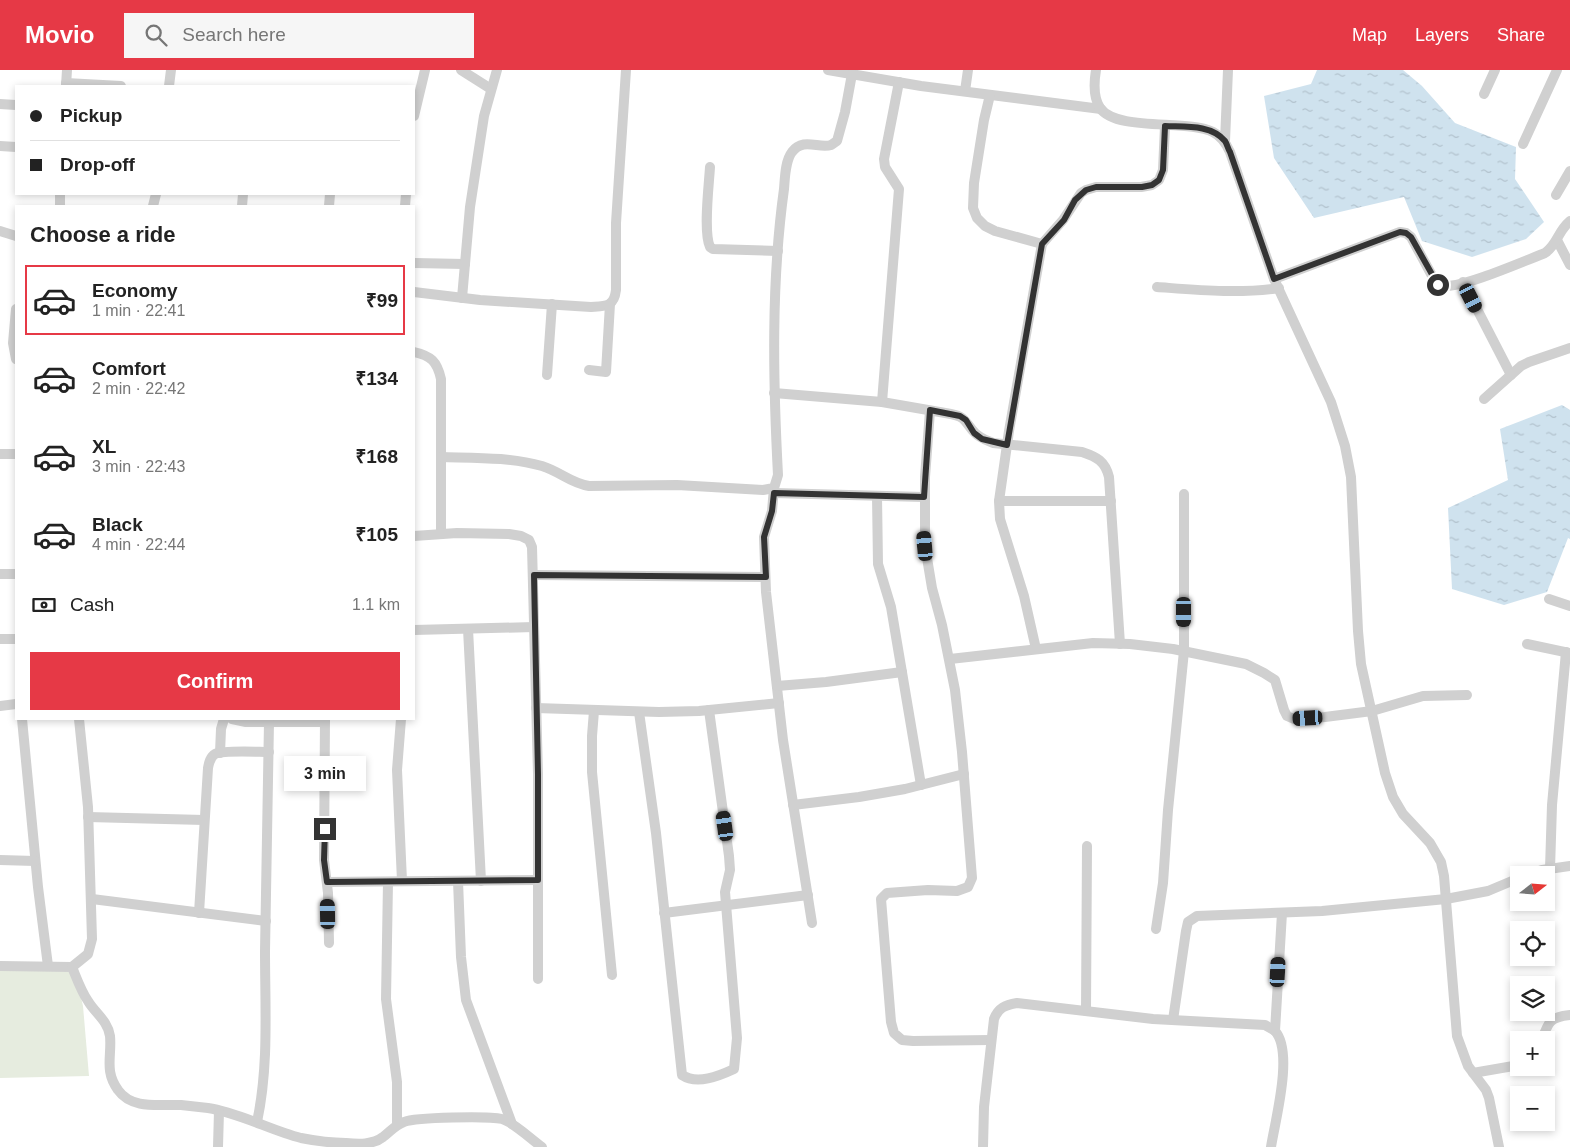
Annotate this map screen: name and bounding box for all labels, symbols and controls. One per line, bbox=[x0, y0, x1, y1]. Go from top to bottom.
search box bbox=[124, 13, 474, 58]
text: Movio bbox=[25, 21, 94, 48]
icon: search bbox=[142, 21, 170, 49]
text: Search here bbox=[182, 24, 286, 45]
text: Map bbox=[1352, 25, 1387, 45]
text: Layers bbox=[1415, 25, 1469, 45]
text: Share bbox=[1497, 25, 1545, 45]
text: Pickup bbox=[60, 105, 122, 126]
text: Drop-off bbox=[60, 154, 135, 175]
text: Choose a ride bbox=[30, 222, 175, 247]
route start bbox=[1427, 274, 1449, 296]
icon: car bbox=[32, 278, 77, 323]
text: Economy bbox=[92, 280, 178, 301]
car bbox=[1457, 281, 1484, 315]
text: ₹99 bbox=[366, 290, 398, 311]
text: 1 min · 22:41 bbox=[92, 302, 185, 319]
icon: car bbox=[32, 356, 77, 401]
text: Comfort bbox=[92, 358, 166, 379]
text: ₹134 bbox=[355, 368, 398, 389]
text: 2 min · 22:42 bbox=[92, 380, 185, 397]
icon: car bbox=[32, 434, 77, 479]
text: XL bbox=[92, 436, 116, 457]
text: ₹168 bbox=[355, 446, 398, 467]
text: 3 min · 22:43 bbox=[92, 458, 185, 475]
icon: car bbox=[32, 512, 77, 557]
text: Black bbox=[92, 514, 143, 535]
text: ₹105 bbox=[355, 524, 398, 545]
car bbox=[916, 530, 933, 562]
text: 4 min · 22:44 bbox=[92, 536, 185, 553]
icon: cash bbox=[30, 591, 58, 619]
text: Cash bbox=[70, 594, 114, 615]
text: 1.1 km bbox=[352, 596, 400, 613]
car bbox=[1176, 597, 1191, 627]
button: Confirm bbox=[30, 652, 400, 710]
car bbox=[1292, 710, 1323, 726]
callout: 3 min bbox=[284, 756, 366, 792]
text: 3 min bbox=[304, 765, 346, 782]
car bbox=[715, 810, 734, 842]
route end bbox=[314, 818, 336, 840]
north arrow bbox=[1510, 866, 1555, 911]
map controls bbox=[1510, 866, 1555, 1131]
car bbox=[320, 899, 335, 929]
button: locate bbox=[1510, 921, 1555, 966]
car bbox=[1269, 957, 1286, 987]
button: layers bbox=[1510, 976, 1555, 1021]
button: + bbox=[1510, 1031, 1555, 1076]
button: − bbox=[1510, 1086, 1555, 1131]

